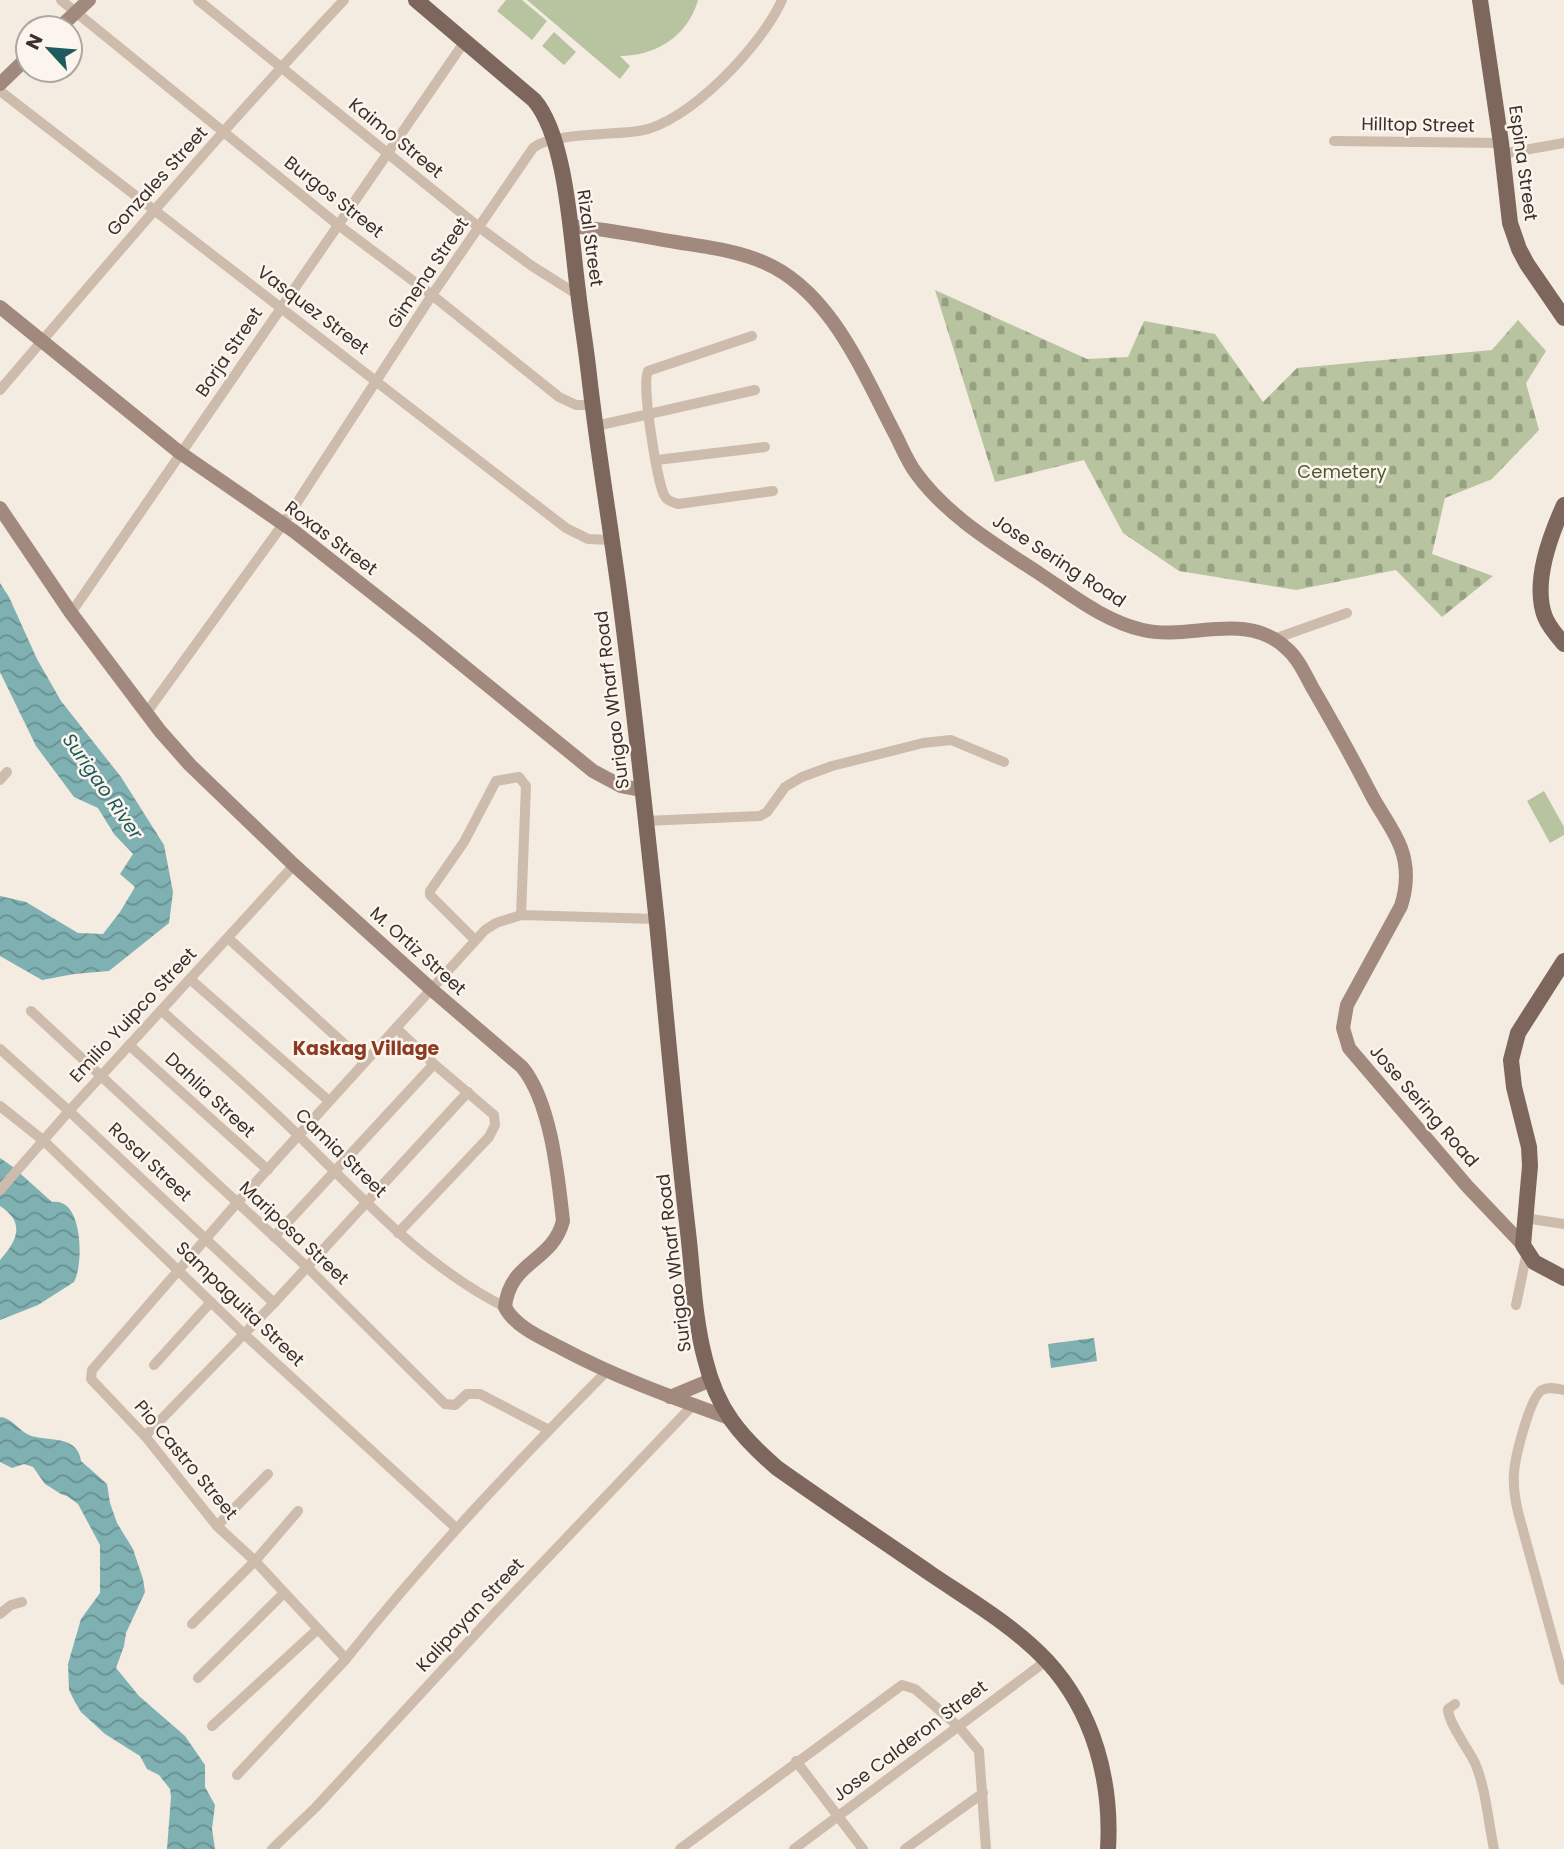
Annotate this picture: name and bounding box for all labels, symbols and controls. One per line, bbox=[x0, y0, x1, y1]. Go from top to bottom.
north arrow bbox=[14, 14, 84, 84]
text: N bbox=[19, 29, 49, 54]
street label: Kaimo Street bbox=[344, 92, 449, 183]
street label: Espina Street bbox=[1503, 104, 1544, 222]
street label: Hilltop Street bbox=[1361, 111, 1475, 138]
street label: Gonzales Street bbox=[101, 120, 213, 241]
street label: Burgos Street bbox=[279, 150, 389, 243]
street label: Rizal Street bbox=[571, 188, 610, 288]
street label: Gimena Street bbox=[381, 212, 474, 333]
street label: Vasquez Street bbox=[252, 259, 374, 360]
street label: Borja Street bbox=[189, 302, 268, 402]
park label: Cemetery bbox=[1297, 459, 1387, 484]
street label: Roxas Street bbox=[280, 494, 383, 581]
street label: Jose Sering Road bbox=[988, 508, 1131, 613]
street label: Surigao Wharf Road bbox=[588, 610, 635, 791]
water label: Surigao River bbox=[56, 728, 150, 846]
street label: M. Ortiz Street bbox=[365, 901, 472, 1001]
street label: Emilio Yuipco Street bbox=[63, 942, 202, 1088]
district label: Kaskag Village bbox=[293, 1035, 440, 1062]
street label: Jose Sering Road bbox=[1364, 1039, 1485, 1172]
street label: Dahlia Street bbox=[160, 1046, 261, 1143]
street label: Camia Street bbox=[290, 1102, 393, 1203]
street label: Rosal Street bbox=[103, 1116, 198, 1207]
street label: Surigao Wharf Road bbox=[650, 1173, 697, 1354]
street label: Mariposa Street bbox=[234, 1175, 355, 1290]
street label: Sampaguita Street bbox=[171, 1236, 310, 1372]
street label: Pio Castro Street bbox=[129, 1395, 244, 1525]
street label: Kalipayan Street bbox=[410, 1552, 529, 1677]
street label: Jose Calderon Street bbox=[827, 1674, 992, 1807]

